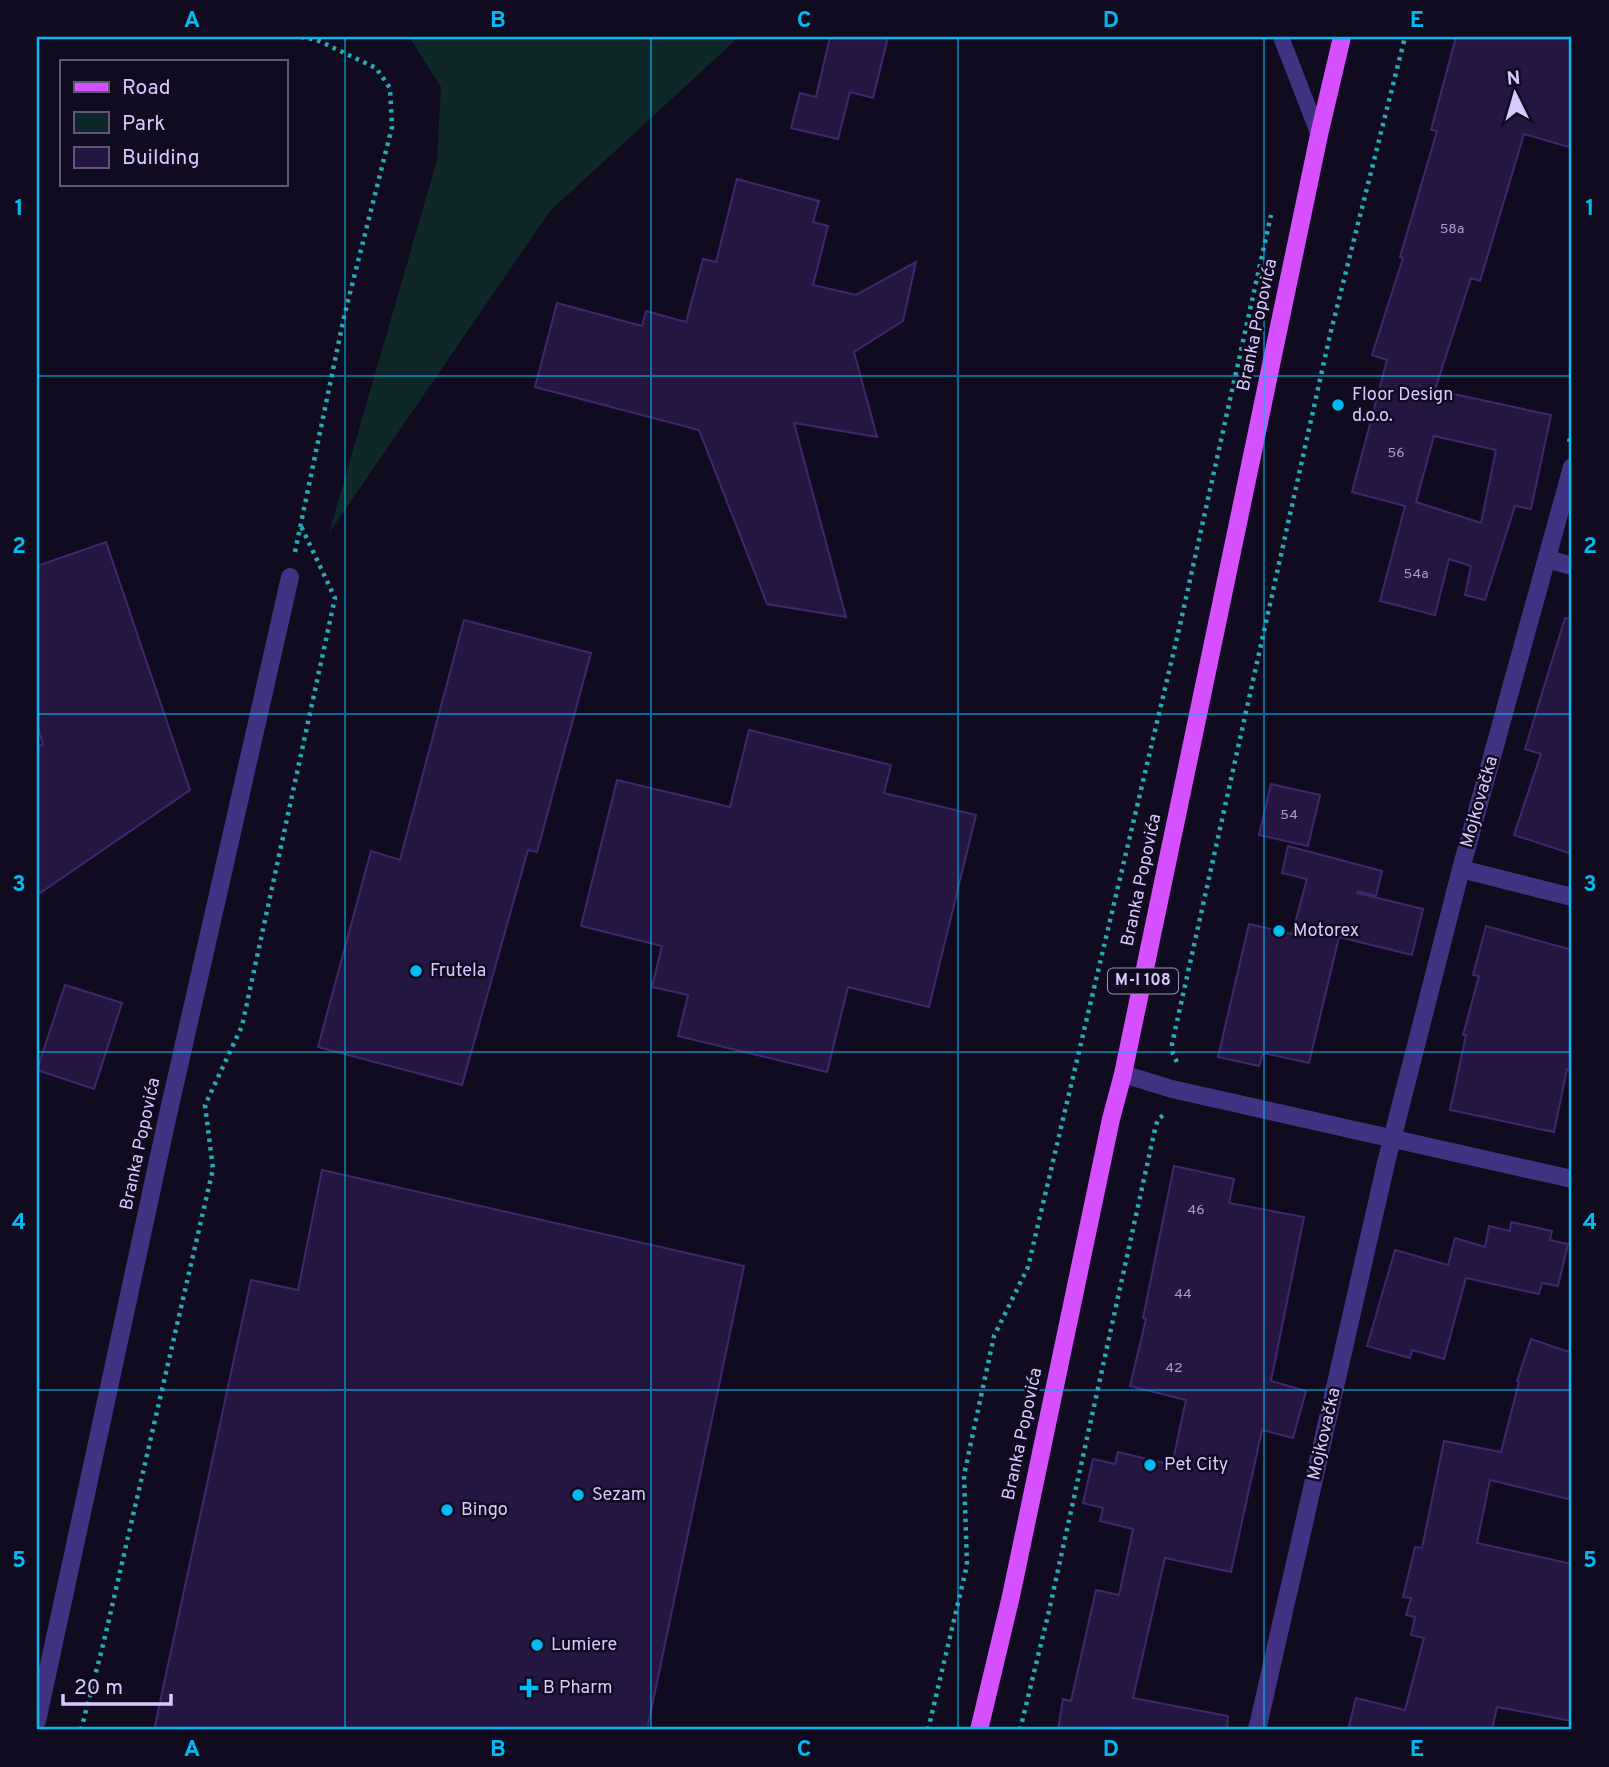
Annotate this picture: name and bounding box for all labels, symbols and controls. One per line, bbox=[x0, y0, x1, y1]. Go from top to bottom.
text: A bbox=[184, 7, 200, 36]
text: B bbox=[490, 7, 506, 36]
text: C bbox=[797, 7, 811, 36]
text: D bbox=[1103, 7, 1119, 36]
text: E bbox=[1410, 7, 1424, 36]
legend bbox=[60, 60, 287, 186]
north arrow bbox=[1480, 60, 1550, 130]
text: N bbox=[1506, 67, 1522, 92]
text: Road bbox=[122, 75, 171, 102]
text: Park bbox=[122, 111, 165, 138]
text: Building bbox=[122, 145, 200, 172]
text: 1 bbox=[14, 195, 24, 224]
text: 1 bbox=[1585, 195, 1595, 224]
house number: 58a bbox=[1440, 221, 1464, 238]
street label: Branka Popovića bbox=[1233, 257, 1283, 393]
place label: Floor Design d.o.o. bbox=[1352, 384, 1453, 428]
marker: Floor Design d.o.o. bbox=[1330, 397, 1346, 413]
house number: 56 bbox=[1387, 445, 1405, 462]
text: 2 bbox=[12, 533, 26, 562]
text: 2 bbox=[1583, 533, 1597, 562]
house number: 54a bbox=[1403, 566, 1429, 583]
street label: Mojkovačka bbox=[1456, 753, 1504, 851]
house number: 54 bbox=[1280, 807, 1298, 824]
street label: Branka Popovića bbox=[1117, 812, 1167, 948]
text: 3 bbox=[12, 871, 26, 900]
text: 3 bbox=[1583, 871, 1597, 900]
place label: Motorex bbox=[1293, 920, 1359, 943]
marker: Motorex bbox=[1271, 923, 1287, 939]
place label: Frutela bbox=[430, 960, 486, 983]
marker: Frutela bbox=[408, 963, 424, 979]
road number: M-I 108 bbox=[1108, 968, 1178, 993]
street label: Branka Popovića bbox=[116, 1076, 166, 1212]
house number: 46 bbox=[1187, 1202, 1205, 1219]
text: 4 bbox=[12, 1209, 26, 1238]
text: 4 bbox=[1583, 1209, 1597, 1238]
house number: 44 bbox=[1174, 1286, 1192, 1303]
house number: 42 bbox=[1165, 1360, 1183, 1377]
street label: Branka Popovića bbox=[998, 1366, 1048, 1502]
street label: Mojkovačka bbox=[1303, 1385, 1347, 1483]
place label: Pet City bbox=[1164, 1454, 1228, 1477]
marker: Pet City bbox=[1142, 1457, 1158, 1473]
place label: Sezam bbox=[592, 1484, 646, 1507]
marker: Sezam bbox=[570, 1487, 586, 1503]
place label: Bingo bbox=[461, 1499, 508, 1522]
marker: Bingo bbox=[439, 1502, 455, 1518]
text: 5 bbox=[12, 1547, 26, 1576]
text: 5 bbox=[1583, 1547, 1597, 1576]
place label: Lumiere bbox=[551, 1634, 617, 1657]
marker: Lumiere bbox=[529, 1637, 545, 1653]
scale bar bbox=[63, 1662, 172, 1706]
text: 20 m bbox=[74, 1675, 123, 1702]
place label: B Pharm bbox=[543, 1677, 612, 1700]
marker: B Pharm bbox=[521, 1680, 537, 1696]
text: A bbox=[184, 1736, 200, 1765]
text: B bbox=[490, 1736, 506, 1765]
text: C bbox=[797, 1736, 811, 1765]
text: D bbox=[1103, 1736, 1119, 1765]
text: E bbox=[1410, 1736, 1424, 1765]

